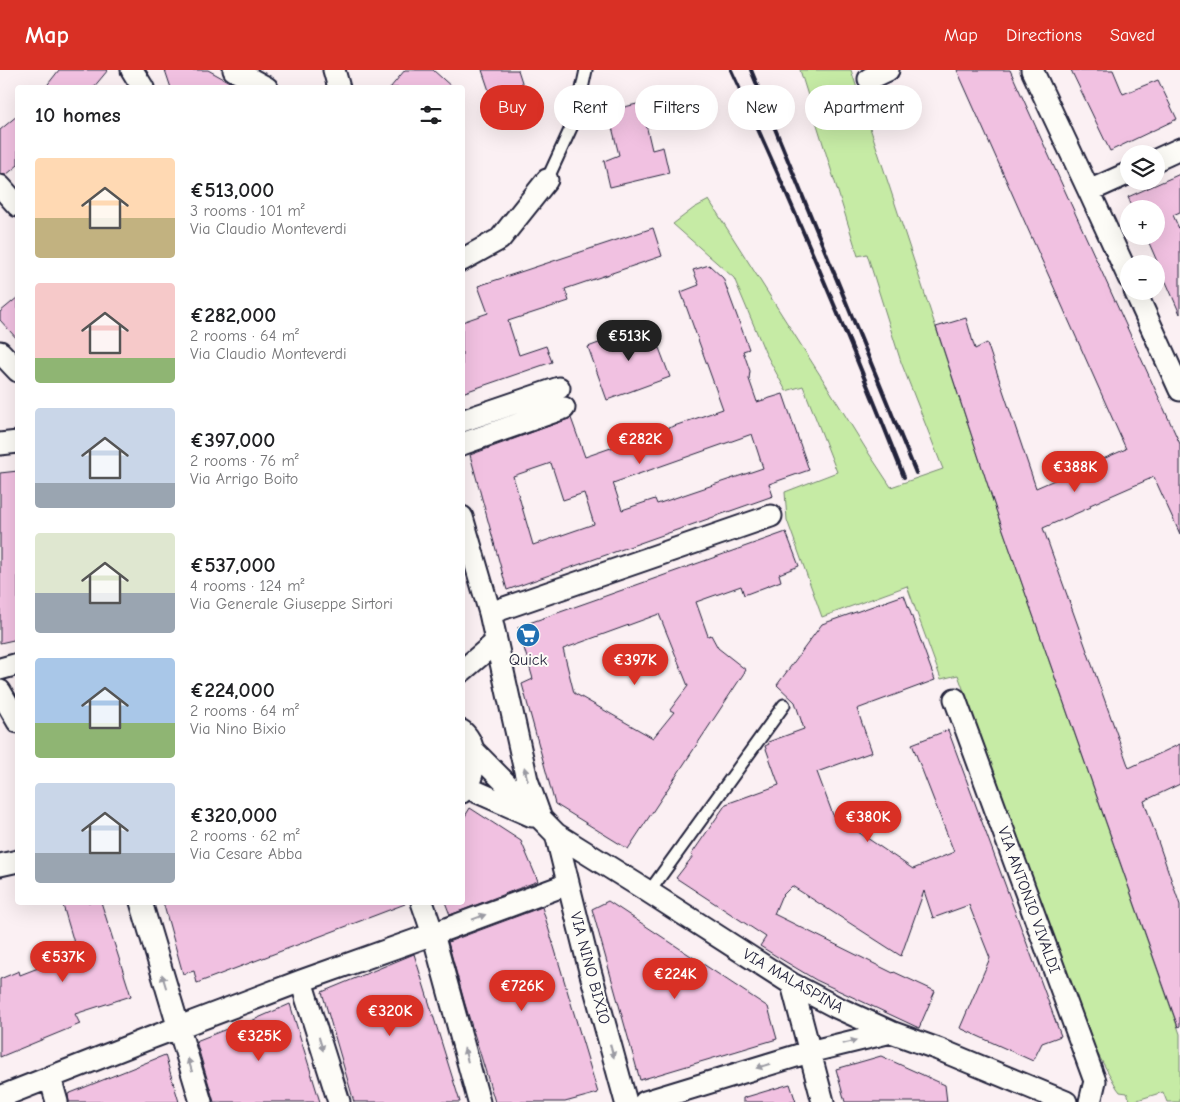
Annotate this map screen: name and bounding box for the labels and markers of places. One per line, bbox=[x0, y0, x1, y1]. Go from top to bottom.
pin: €513K bbox=[594, 320, 664, 362]
pin: €282K bbox=[605, 422, 675, 465]
pin: €388K bbox=[1040, 450, 1110, 493]
supermarket icon: Quick bbox=[515, 622, 541, 648]
pin: €397K bbox=[600, 644, 670, 686]
place label: Quick bbox=[509, 651, 548, 669]
pin: €380K bbox=[833, 800, 903, 843]
pin: €537K bbox=[28, 940, 98, 983]
pin: €224K bbox=[640, 958, 710, 1000]
pin: €726K bbox=[487, 970, 557, 1012]
pin: €320K bbox=[355, 994, 425, 1037]
pin: €325K bbox=[224, 1020, 294, 1062]

